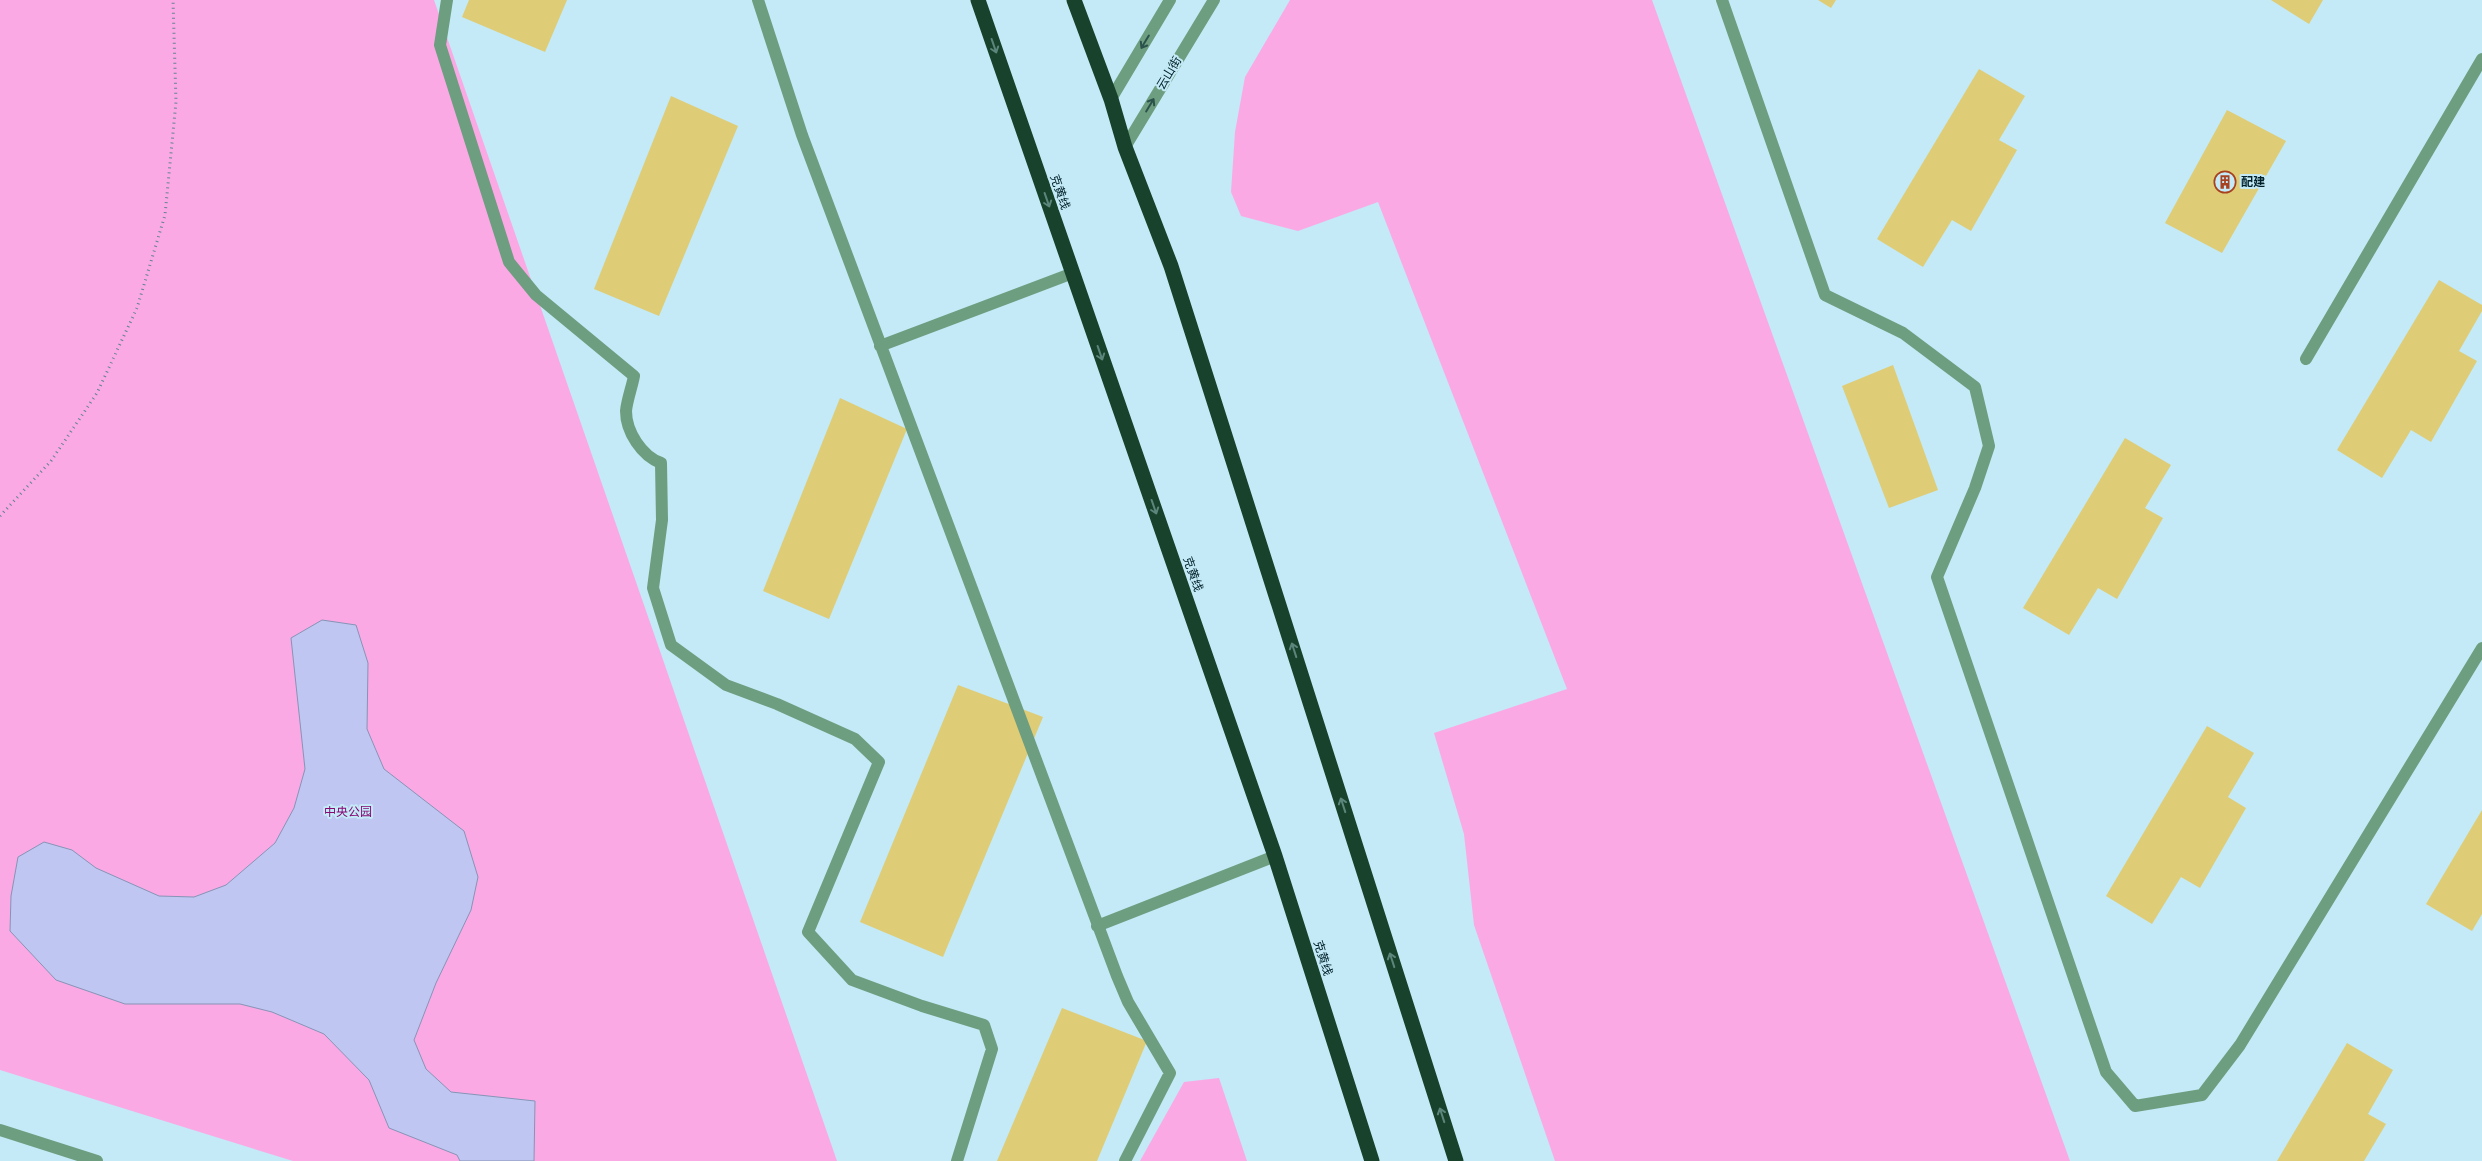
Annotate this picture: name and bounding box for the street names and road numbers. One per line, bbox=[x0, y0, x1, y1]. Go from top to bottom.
street label: 云山街 bbox=[1154, 54, 1184, 92]
street label: 克黄线 bbox=[1048, 173, 1072, 211]
street label: 克黄线 bbox=[1181, 555, 1205, 593]
street label: 克黄线 bbox=[1311, 939, 1335, 977]

